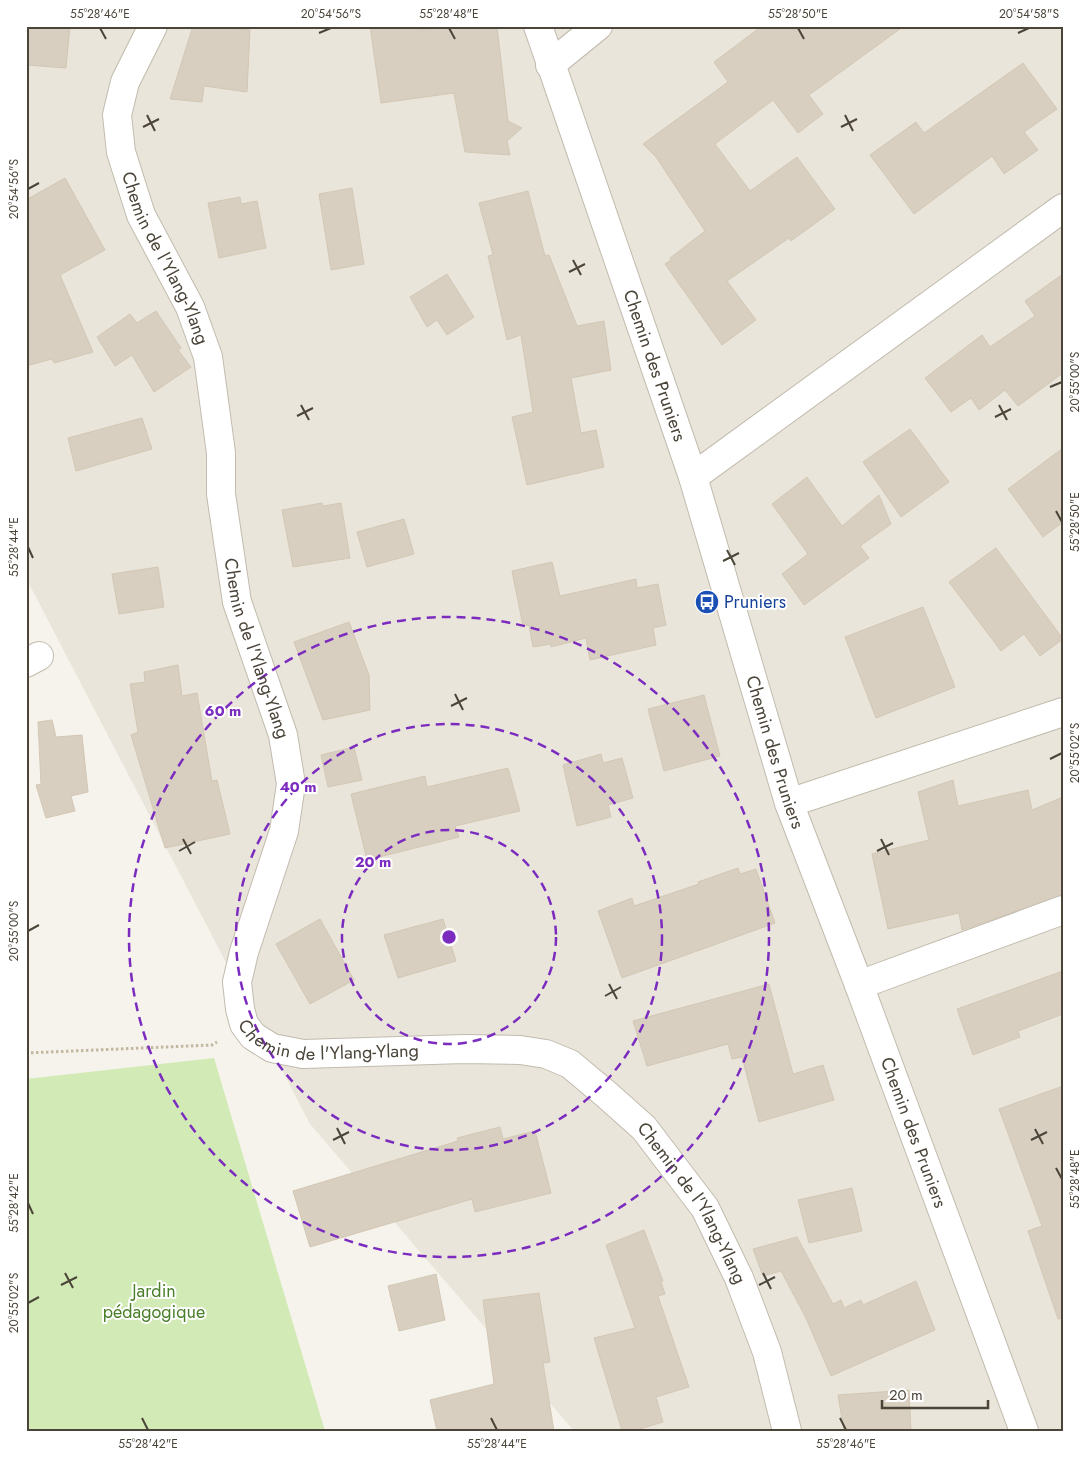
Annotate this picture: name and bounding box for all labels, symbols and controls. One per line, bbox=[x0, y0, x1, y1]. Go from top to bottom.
text: 55°28'46"E bbox=[70, 5, 130, 23]
text: 20°54'56"S bbox=[301, 5, 362, 23]
text: 55°28'48"E bbox=[419, 5, 479, 23]
text: 55°28'50"E bbox=[768, 5, 828, 23]
text: 20°54'58"S bbox=[999, 5, 1059, 23]
text: 20°54'56"S bbox=[5, 158, 23, 219]
street label: Chemin de l'Ylang-Ylang bbox=[115, 168, 215, 348]
street label: Chemin des Pruniers bbox=[617, 286, 693, 445]
text: 20°55'00"S bbox=[1066, 351, 1084, 412]
text: 55°28'50"E bbox=[1066, 492, 1084, 552]
text: 55°28'44"E bbox=[5, 517, 23, 577]
street label: Chemin de l'Ylang-Ylang bbox=[218, 556, 296, 742]
bus stop icon: Pruniers bbox=[694, 589, 720, 615]
place label: Pruniers bbox=[724, 589, 786, 615]
street label: Chemin des Pruniers bbox=[739, 673, 811, 833]
text: 60 m bbox=[205, 700, 241, 722]
text: 20°55'02"S bbox=[1066, 722, 1084, 783]
text: 40 m bbox=[279, 776, 317, 798]
text: 20 m bbox=[355, 851, 391, 873]
text: 20°55'00"S bbox=[5, 900, 23, 961]
centre of rings bbox=[440, 928, 458, 946]
street label: Chemin de l'Ylang-Ylang bbox=[232, 1014, 419, 1067]
street label: Chemin des Pruniers bbox=[874, 1053, 953, 1212]
street label: Chemin de l'Ylang-Ylang bbox=[631, 1117, 753, 1288]
text: 55°28'48"E bbox=[1066, 1149, 1084, 1209]
text: 55°28'42"E bbox=[5, 1173, 23, 1233]
text: 20°55'02"S bbox=[5, 1272, 23, 1333]
park label: Jardin pédagogique bbox=[103, 1278, 205, 1325]
scale bar bbox=[882, 1377, 988, 1409]
text: 20 m bbox=[889, 1384, 923, 1406]
text: 55°28'42"E bbox=[118, 1435, 178, 1453]
text: 55°28'44"E bbox=[467, 1435, 527, 1453]
text: 55°28'46"E bbox=[816, 1435, 876, 1453]

